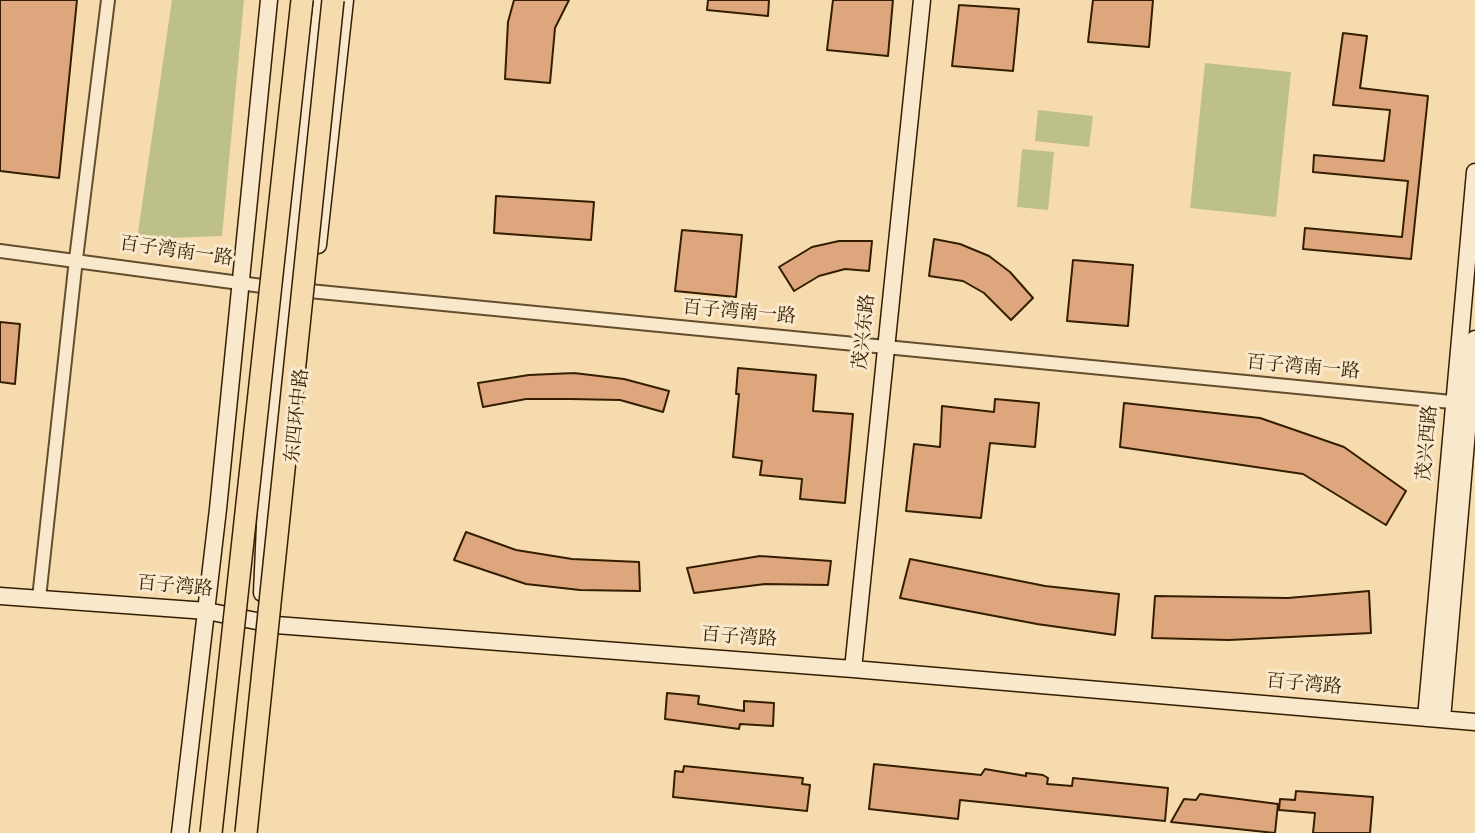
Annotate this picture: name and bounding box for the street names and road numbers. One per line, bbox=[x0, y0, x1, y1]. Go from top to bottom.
street label: 百子湾南一路 bbox=[118, 234, 234, 272]
street label: 茂兴东路 bbox=[851, 293, 881, 371]
street label: 百子湾南一路 bbox=[681, 298, 797, 330]
street label: 百子湾南一路 bbox=[1245, 353, 1361, 385]
street label: 东四环中路 bbox=[283, 368, 315, 464]
street label: 茂兴西路 bbox=[1414, 404, 1444, 482]
street label: 百子湾路 bbox=[136, 573, 214, 603]
street label: 百子湾路 bbox=[700, 625, 778, 653]
street label: 百子湾路 bbox=[1265, 671, 1343, 701]

